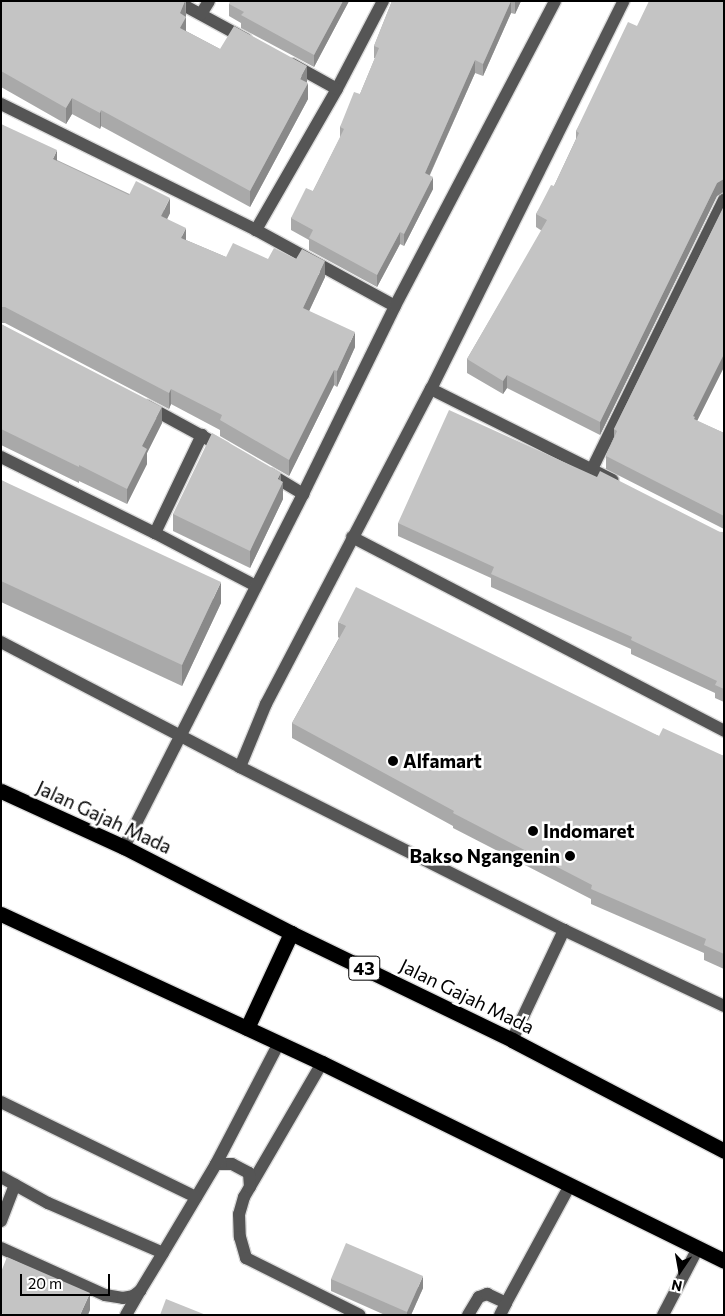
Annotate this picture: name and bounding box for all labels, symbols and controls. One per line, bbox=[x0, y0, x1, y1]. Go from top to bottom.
place label: Alfamart bbox=[403, 750, 482, 772]
marker: Alfamart bbox=[387, 755, 399, 767]
street label: Jalan Gajah Mada bbox=[33, 776, 175, 858]
place label: Indomaret bbox=[543, 820, 635, 842]
marker: Indomaret bbox=[527, 825, 539, 837]
place label: Bakso Ngangenin bbox=[410, 845, 560, 867]
marker: Bakso Ngangenin bbox=[564, 850, 576, 862]
road number: 43 bbox=[348, 952, 380, 984]
street label: Jalan Gajah Mada bbox=[396, 954, 538, 1038]
north arrow bbox=[655, 1246, 705, 1296]
scale bar bbox=[22, 1264, 112, 1296]
text: 20 m bbox=[28, 1274, 62, 1292]
text: N bbox=[670, 1277, 684, 1296]

